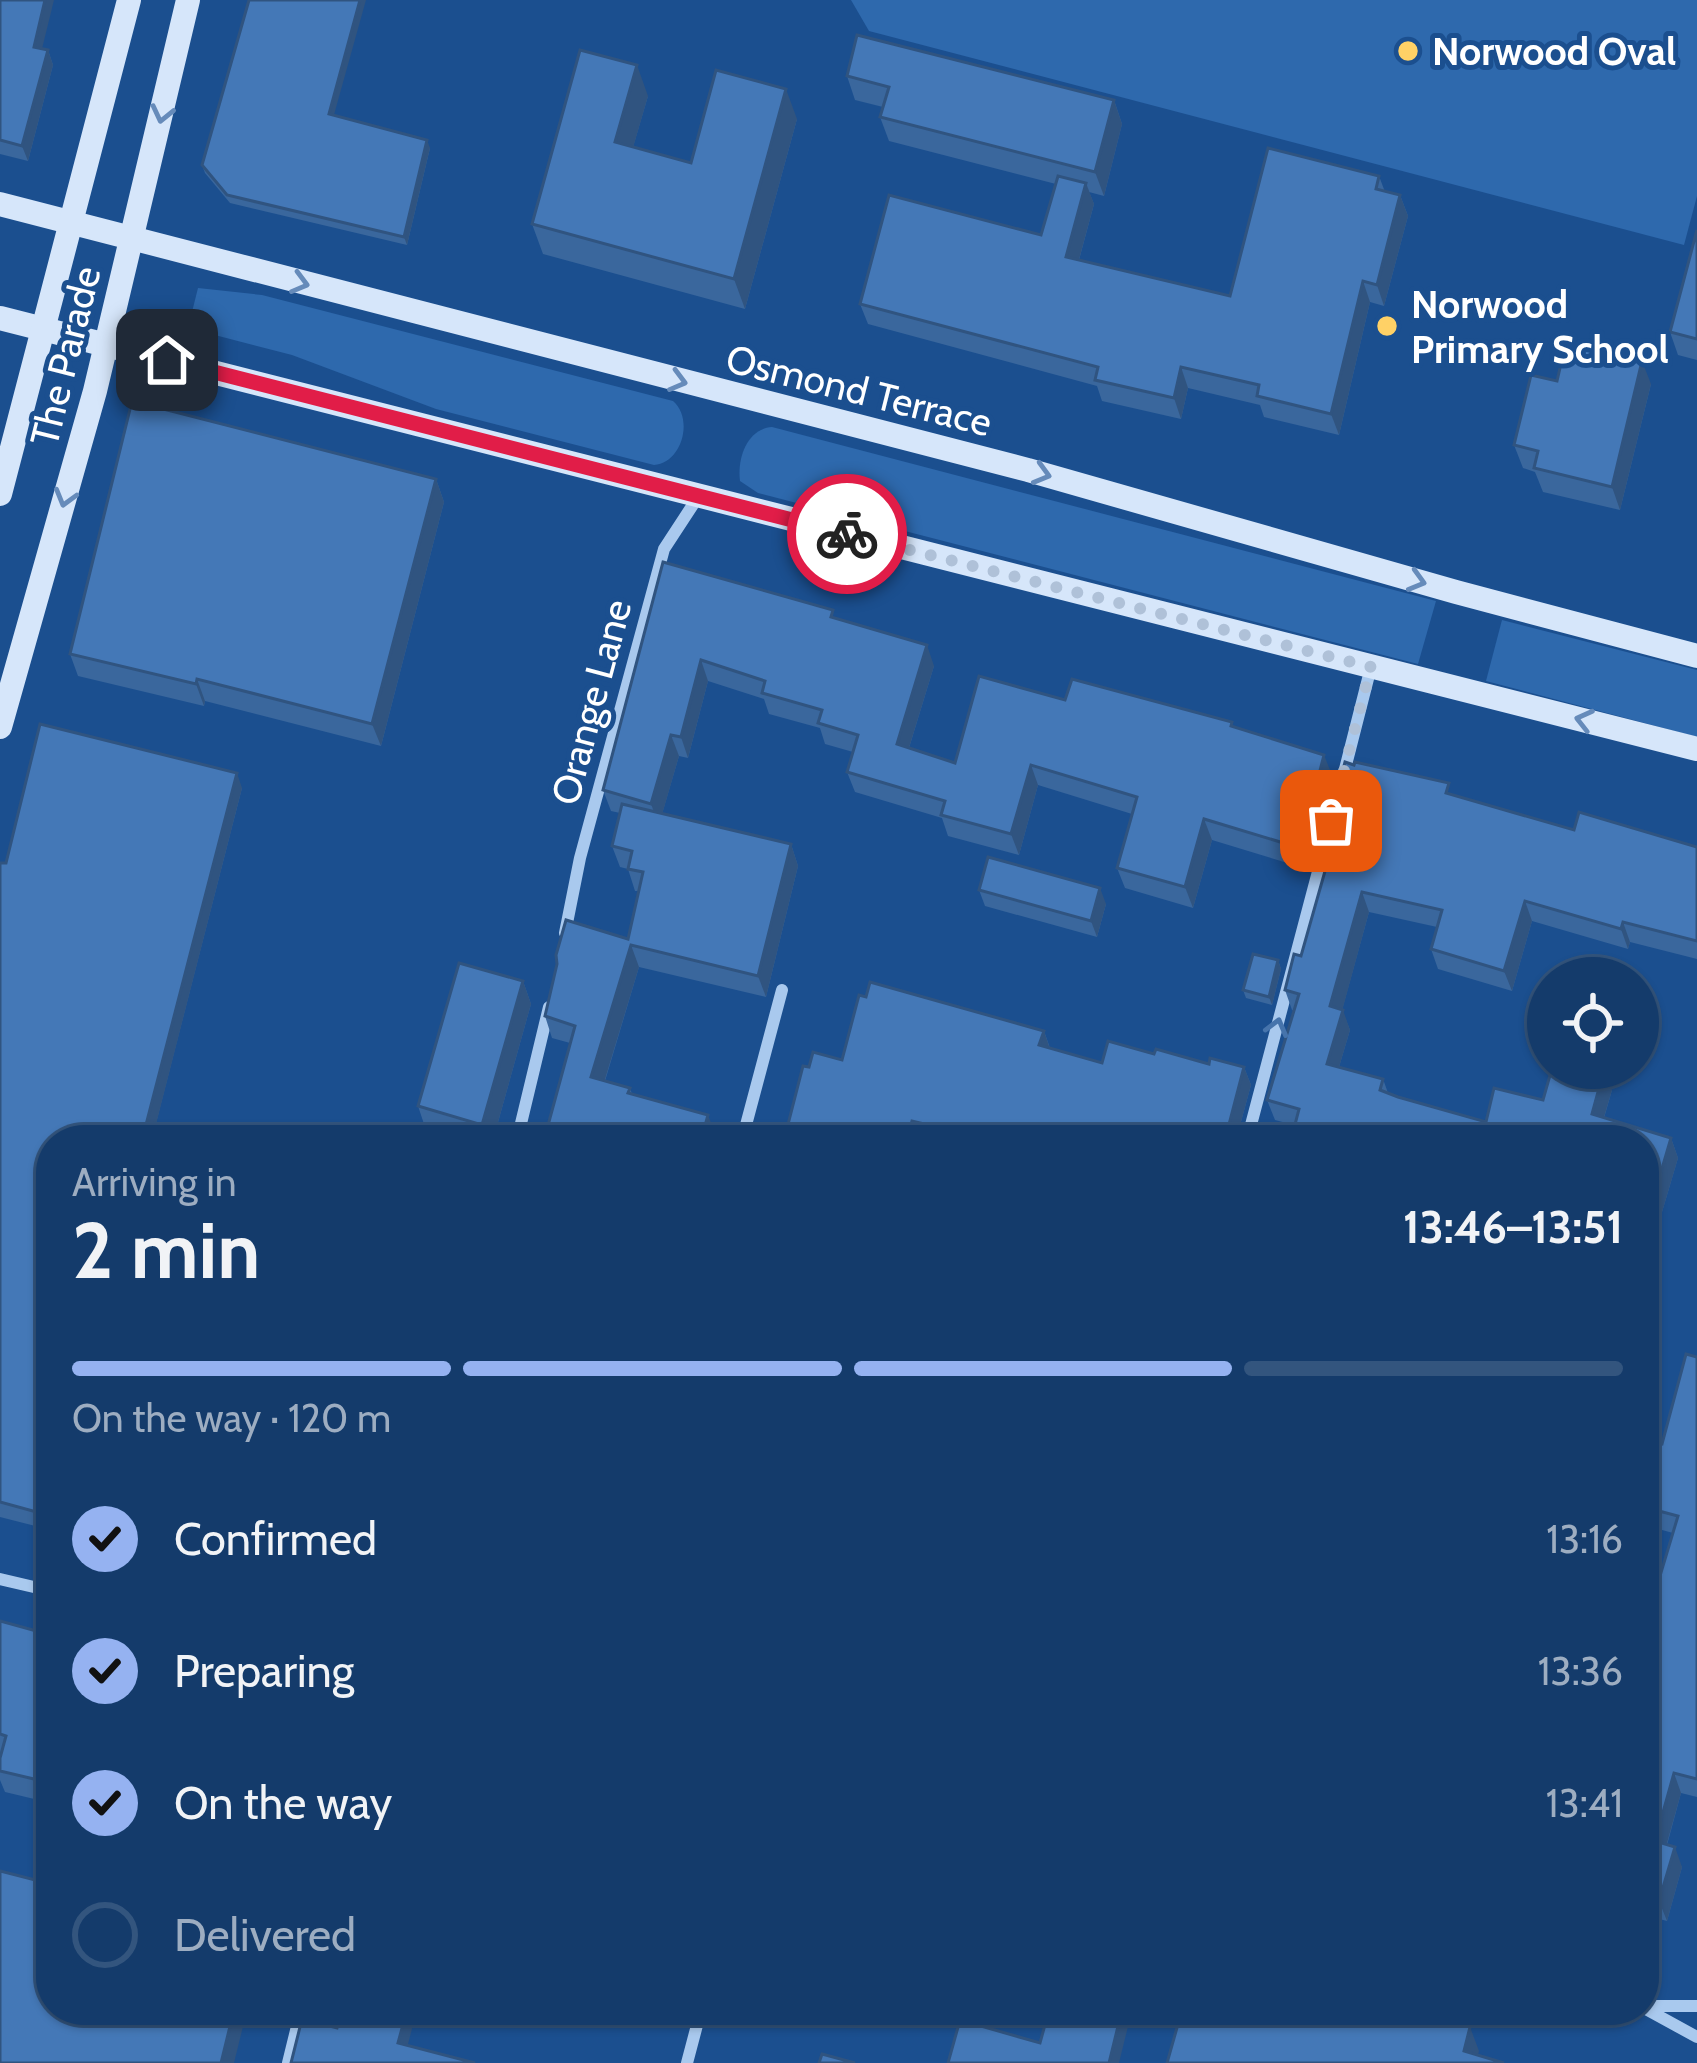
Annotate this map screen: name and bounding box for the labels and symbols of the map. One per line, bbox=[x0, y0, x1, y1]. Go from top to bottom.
place label: Norwood Oval bbox=[1432, 27, 1676, 75]
marker: Norwood Oval bbox=[1395, 38, 1421, 64]
one-way arrow bbox=[150, 103, 175, 124]
street label: The Parade bbox=[20, 261, 110, 451]
one-way arrow bbox=[290, 269, 310, 294]
place label: Norwood Primary School bbox=[1411, 280, 1669, 373]
pin bbox=[116, 309, 218, 411]
marker: Norwood Primary School bbox=[1374, 313, 1400, 339]
street label: Osmond Terrace bbox=[721, 334, 997, 446]
one-way arrow bbox=[667, 367, 687, 392]
one-way arrow bbox=[1031, 459, 1052, 484]
courier bbox=[787, 474, 907, 594]
one-way arrow bbox=[54, 486, 79, 507]
one-way arrow bbox=[1406, 567, 1427, 592]
street label: Orange Lane bbox=[541, 594, 641, 810]
one-way arrow bbox=[1574, 709, 1594, 734]
pin bbox=[1280, 770, 1382, 872]
one-way arrow bbox=[1263, 1017, 1288, 1038]

